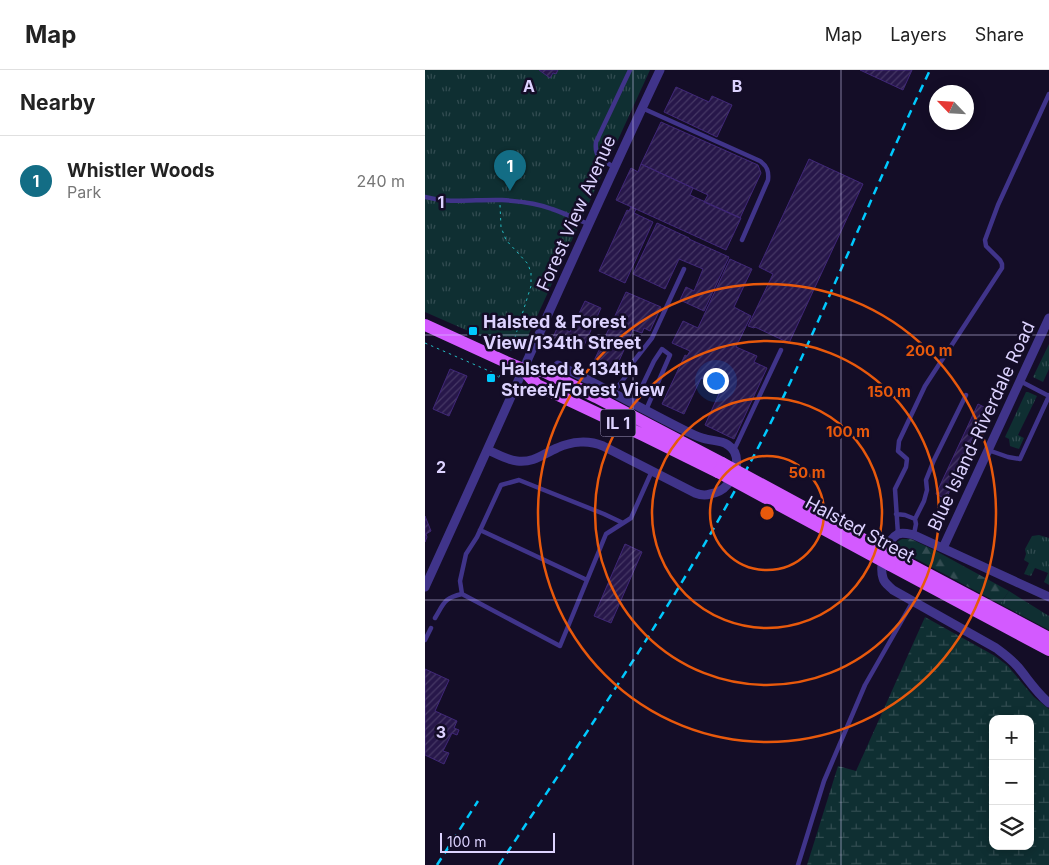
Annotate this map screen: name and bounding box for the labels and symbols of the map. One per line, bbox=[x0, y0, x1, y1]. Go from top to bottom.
text: A bbox=[523, 76, 535, 96]
text: B bbox=[732, 76, 742, 96]
north arrow bbox=[929, 85, 974, 130]
street label: Forest View Avenue bbox=[532, 132, 620, 294]
pin: 1 bbox=[494, 150, 526, 191]
text: 1 bbox=[438, 192, 444, 212]
place label: Halsted & Forest View/134th Street bbox=[483, 311, 641, 353]
street label: Blue Island-Riverdale Road bbox=[923, 318, 1039, 534]
marker: Halsted & Forest View/134th Street bbox=[467, 325, 479, 337]
text: 200 m bbox=[906, 341, 952, 360]
place label: Halsted & 134th Street/Forest View bbox=[501, 358, 666, 400]
your location bbox=[703, 368, 729, 394]
marker: Halsted & 134th Street/Forest View bbox=[485, 372, 497, 384]
text: 150 m bbox=[867, 382, 911, 401]
road number: IL 1 bbox=[601, 409, 635, 436]
text: 100 m bbox=[826, 422, 870, 441]
text: 2 bbox=[436, 457, 446, 477]
text: 50 m bbox=[789, 463, 825, 482]
street label: Halsted Street bbox=[802, 491, 918, 567]
centre of rings bbox=[758, 504, 776, 522]
text: 3 bbox=[436, 722, 446, 742]
scale bar bbox=[440, 830, 555, 853]

